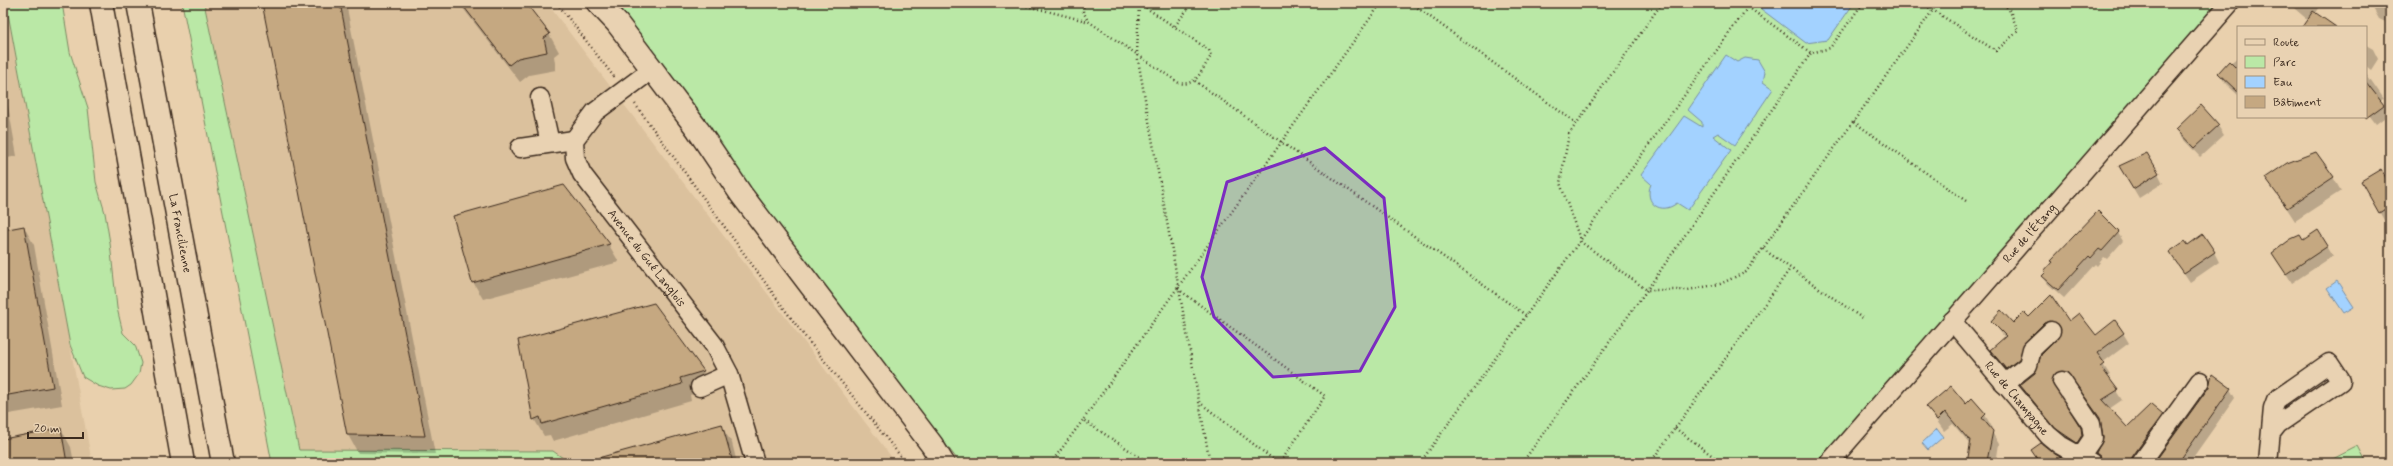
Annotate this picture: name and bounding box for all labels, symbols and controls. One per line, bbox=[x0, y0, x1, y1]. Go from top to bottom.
legend bbox=[2237, 26, 2367, 118]
text: Route bbox=[2273, 35, 2299, 51]
text: Parc bbox=[2273, 55, 2296, 71]
text: Eau bbox=[2273, 75, 2293, 91]
text: Bâtiment bbox=[2273, 95, 2322, 111]
street label: La Francilienne bbox=[164, 192, 195, 274]
street label: Rue de l'Étang bbox=[2000, 201, 2061, 267]
street label: Avenue du Gué Langlois bbox=[603, 206, 689, 311]
street label: Rue de Champagne bbox=[1980, 358, 2052, 440]
scale bar bbox=[28, 414, 83, 440]
text: 20 m bbox=[34, 421, 60, 437]

